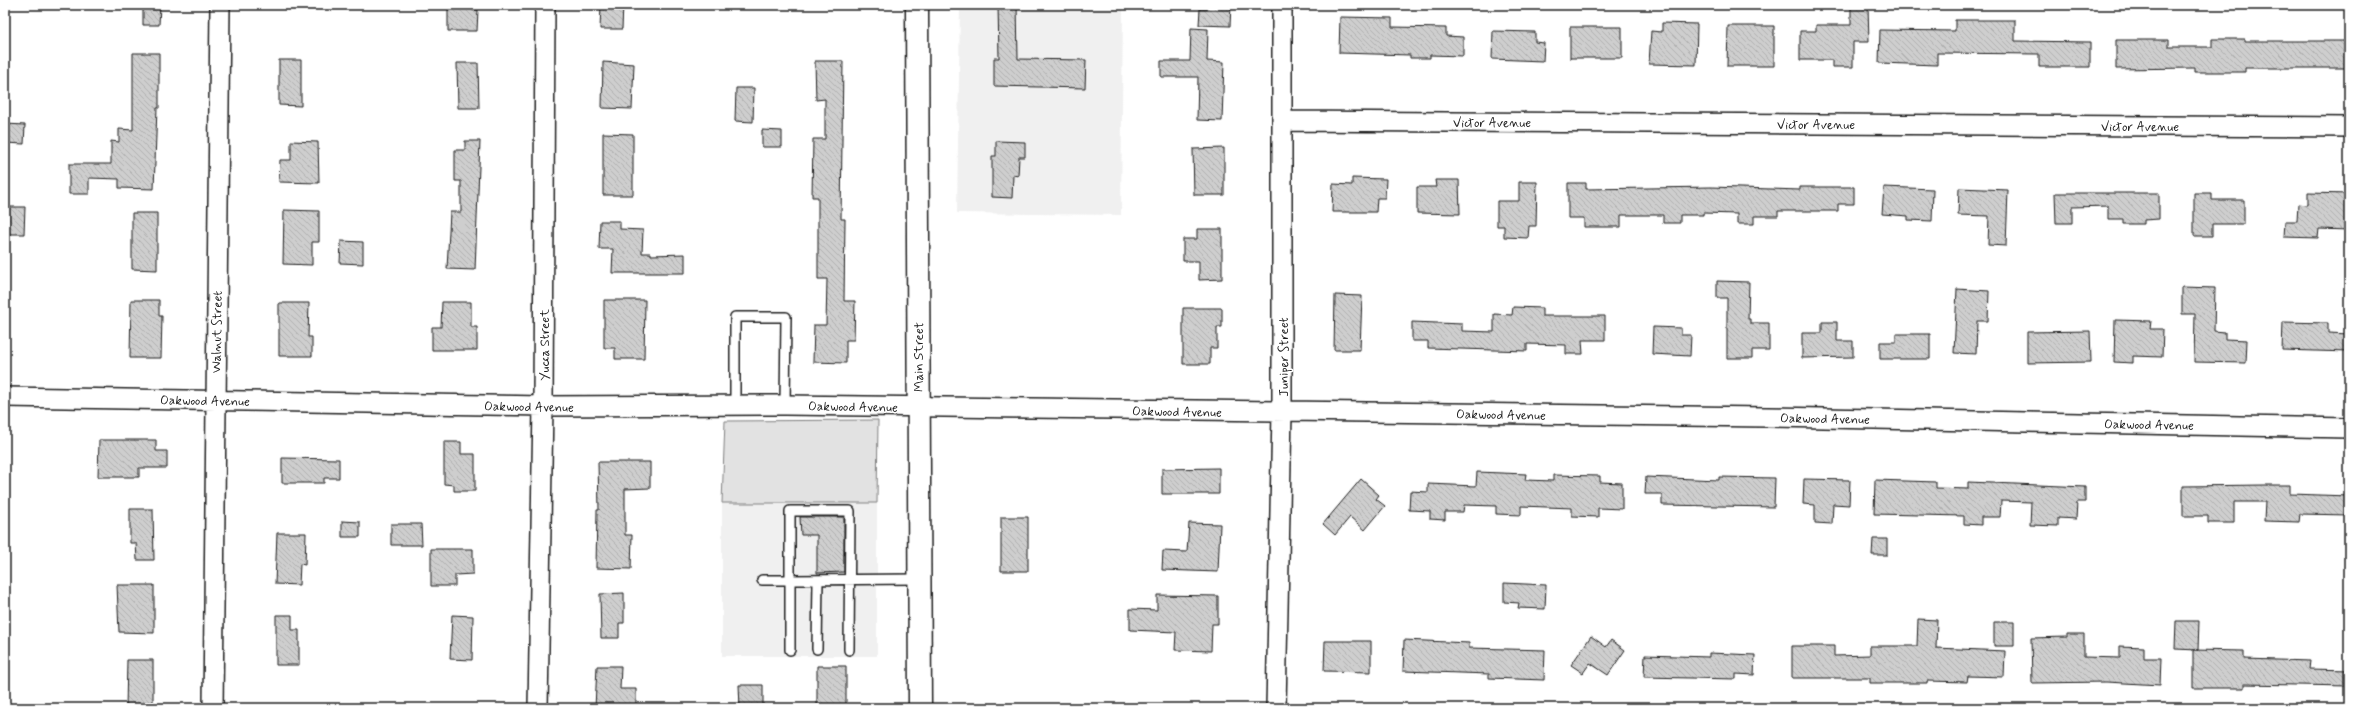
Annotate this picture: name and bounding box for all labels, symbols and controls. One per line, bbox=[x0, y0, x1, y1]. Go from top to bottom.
street label: Victor Avenue bbox=[1453, 115, 1531, 132]
street label: Victor Avenue bbox=[1777, 117, 1855, 134]
street label: Victor Avenue bbox=[2101, 119, 2179, 136]
street label: Walnut Street bbox=[208, 291, 227, 373]
street label: Yucca Street bbox=[537, 309, 554, 381]
street label: Juniper Street bbox=[1276, 317, 1293, 397]
street label: Main Street bbox=[911, 322, 928, 392]
street label: Oakwood Avenue bbox=[160, 392, 250, 411]
street label: Oakwood Avenue bbox=[484, 398, 574, 417]
street label: Oakwood Avenue bbox=[808, 398, 898, 417]
street label: Oakwood Avenue bbox=[1132, 403, 1222, 422]
street label: Oakwood Avenue bbox=[1456, 406, 1546, 425]
street label: Oakwood Avenue bbox=[1780, 410, 1870, 429]
street label: Oakwood Avenue bbox=[2104, 416, 2194, 435]

